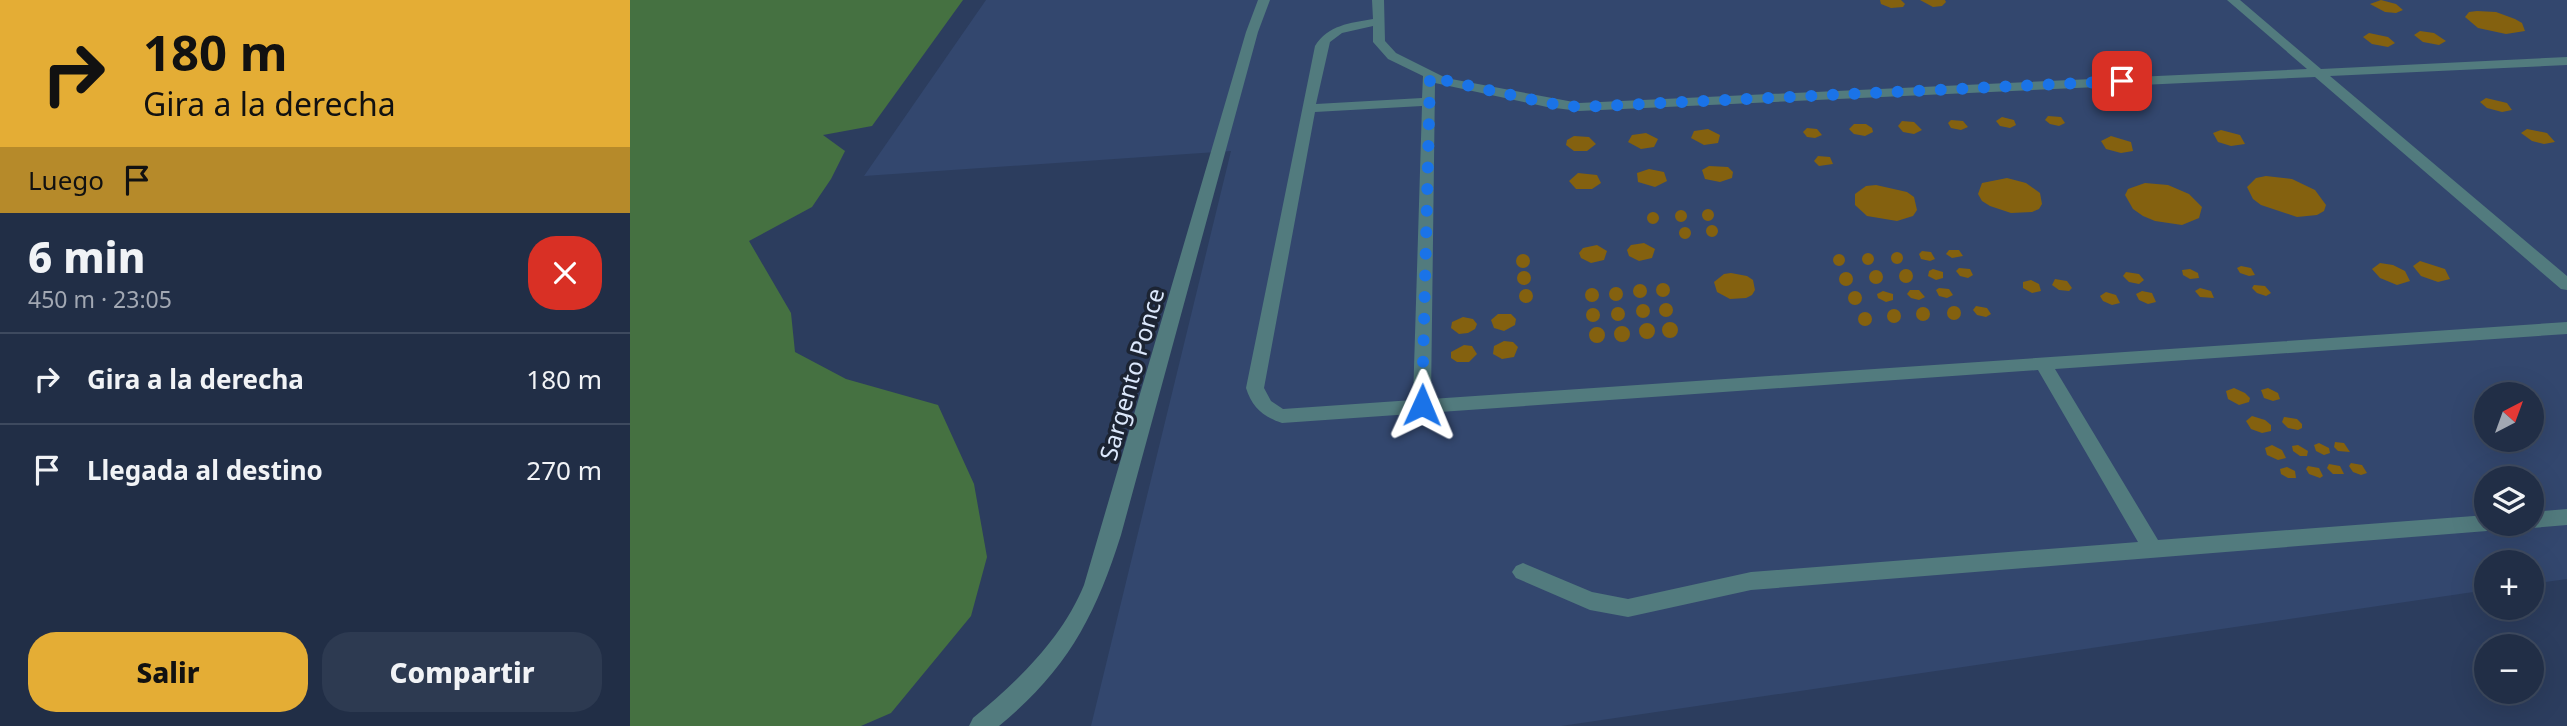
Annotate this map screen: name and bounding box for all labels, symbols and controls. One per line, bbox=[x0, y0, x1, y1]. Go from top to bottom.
text: 180 m bbox=[143, 19, 288, 85]
icon: right bbox=[28, 28, 119, 119]
pin bbox=[2092, 51, 2152, 111]
icon: arrive bbox=[2103, 62, 2141, 100]
text: Gira a la derecha bbox=[143, 82, 396, 125]
icon: arrive bbox=[118, 161, 156, 199]
text: Luego bbox=[28, 162, 104, 198]
text: 6 min bbox=[28, 228, 145, 285]
button: close bbox=[528, 236, 602, 310]
text: 450 m · 23:05 bbox=[28, 283, 172, 315]
street label: Sargento Ponce bbox=[1091, 284, 1171, 464]
icon: right bbox=[28, 360, 66, 398]
text: Gira a la derecha bbox=[87, 361, 304, 397]
text: 180 m bbox=[526, 361, 602, 397]
position arrow bbox=[1385, 368, 1459, 442]
north arrow bbox=[2474, 382, 2544, 452]
map controls bbox=[2474, 382, 2544, 704]
icon: arrive bbox=[28, 451, 66, 489]
text: Llegada al destino bbox=[87, 452, 323, 488]
text: 270 m bbox=[526, 452, 602, 488]
button: layers bbox=[2474, 466, 2544, 536]
button: + bbox=[2474, 550, 2544, 620]
button: Salir bbox=[28, 632, 308, 712]
button: Compartir bbox=[322, 632, 602, 712]
button: − bbox=[2474, 634, 2544, 704]

